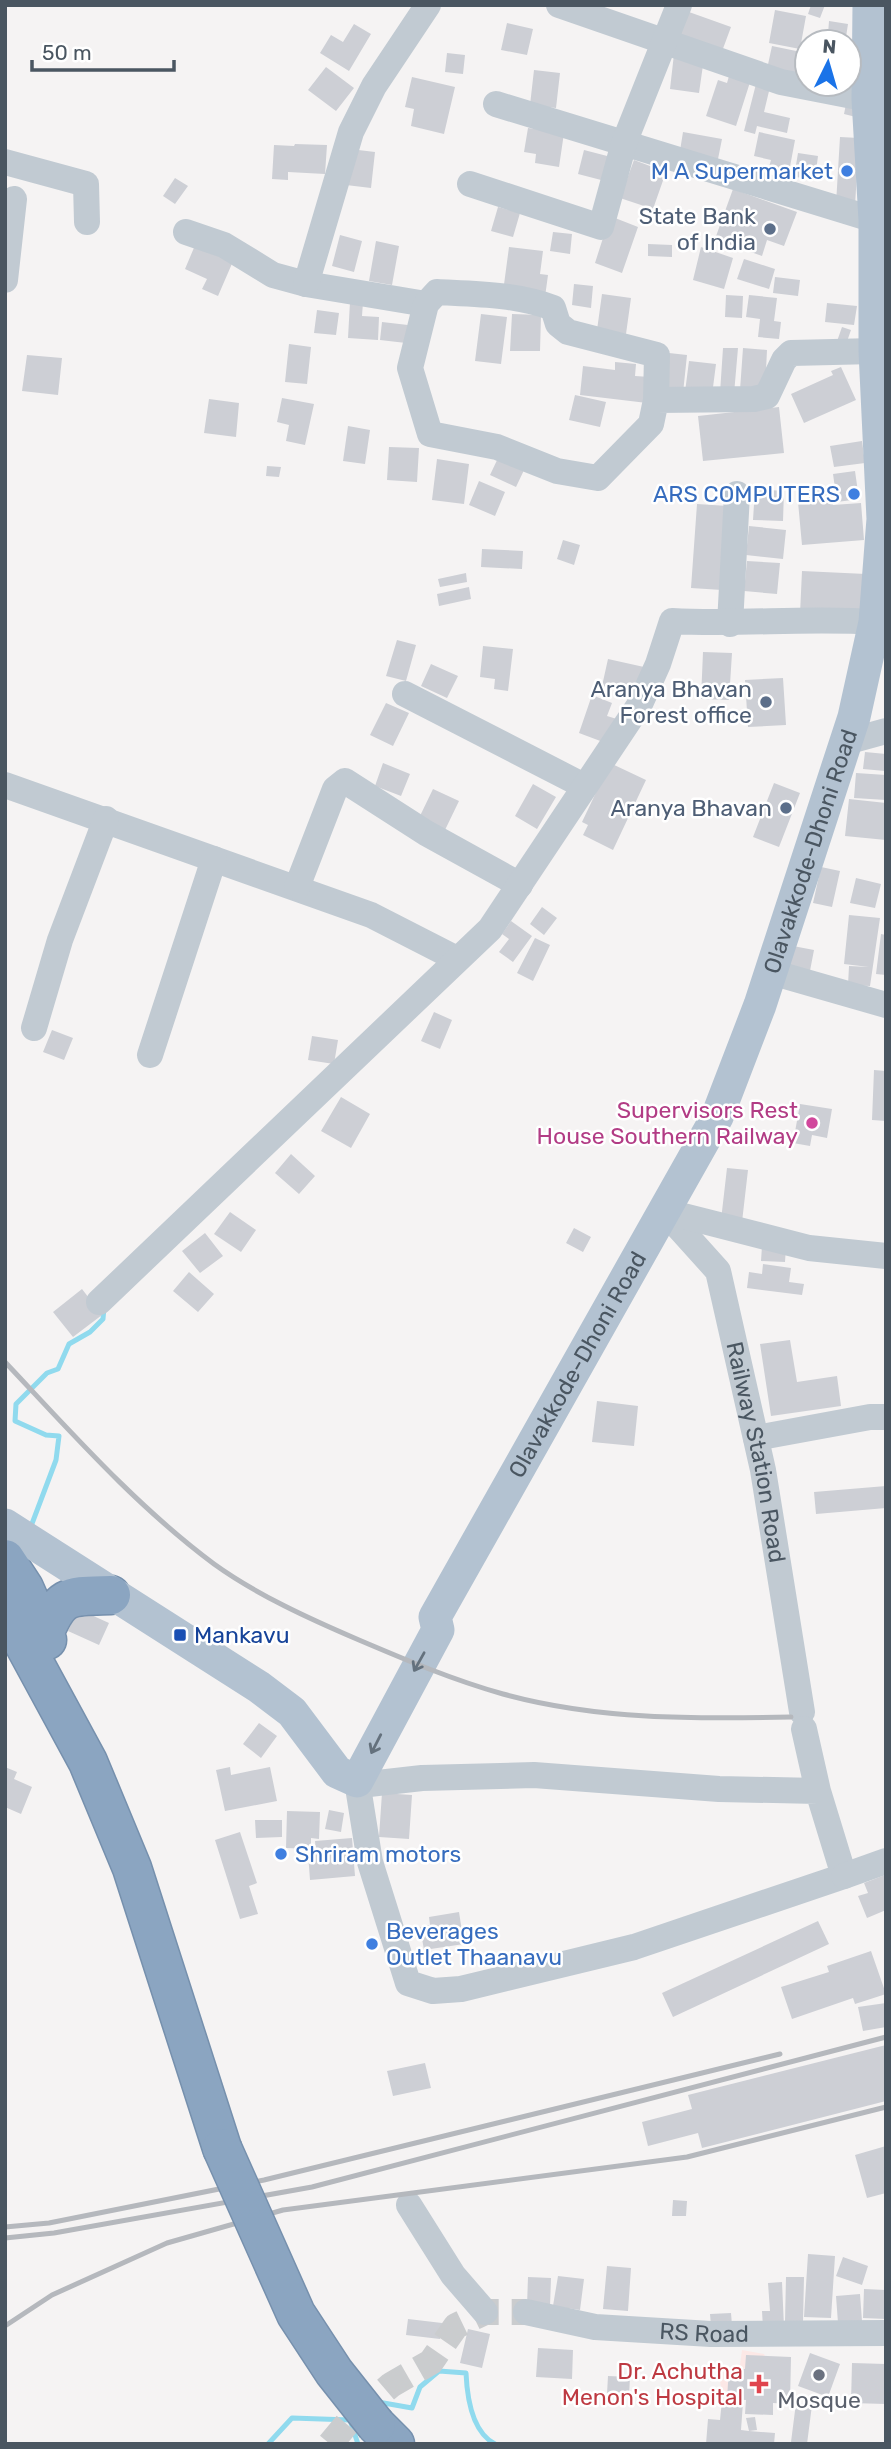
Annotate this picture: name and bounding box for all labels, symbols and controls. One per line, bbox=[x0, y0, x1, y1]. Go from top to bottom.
scale bar bbox=[32, 28, 173, 72]
north arrow bbox=[793, 28, 863, 98]
text: N bbox=[822, 35, 837, 59]
text: 50 m bbox=[42, 40, 92, 65]
place label: M A Supermarket bbox=[651, 157, 833, 185]
marker: M A Supermarket bbox=[839, 163, 855, 179]
place label: State Bank of India bbox=[639, 202, 756, 256]
marker: State Bank of India bbox=[762, 221, 778, 237]
place label: ARS COMPUTERS bbox=[653, 480, 840, 508]
marker: ARS COMPUTERS bbox=[846, 486, 862, 502]
place label: Aranya Bhavan Forest office bbox=[590, 675, 752, 729]
marker: Aranya Bhavan Forest office bbox=[758, 694, 774, 710]
street label: Olavakkode-Dhoni Road bbox=[757, 726, 863, 977]
place label: Aranya Bhavan bbox=[610, 794, 772, 822]
marker: Aranya Bhavan bbox=[778, 800, 794, 816]
place label: Supervisors Rest House Southern Railway bbox=[537, 1096, 798, 1150]
marker: Supervisors Rest House Southern Railway bbox=[804, 1115, 820, 1131]
street label: Olavakkode-Dhoni Road bbox=[502, 1247, 652, 1483]
street label: Railway Station Road bbox=[720, 1339, 792, 1565]
place label: Mankavu bbox=[194, 1621, 290, 1649]
marker: Mankavu bbox=[172, 1627, 188, 1643]
one-way arrow bbox=[412, 1652, 426, 1672]
one-way arrow bbox=[369, 1733, 382, 1754]
place label: Shriram motors bbox=[295, 1840, 461, 1868]
marker: Shriram motors bbox=[273, 1846, 289, 1862]
place label: Beverages Outlet Thaanavu bbox=[386, 1917, 562, 1971]
marker: Beverages Outlet Thaanavu bbox=[364, 1936, 380, 1952]
street label: RS Road bbox=[659, 2317, 749, 2348]
place label: Dr. Achutha Menon's Hospital bbox=[562, 2357, 743, 2411]
marker: Mosque bbox=[811, 2367, 827, 2383]
marker: Dr. Achutha Menon's Hospital bbox=[749, 2374, 769, 2394]
place label: Mosque bbox=[777, 2386, 861, 2414]

